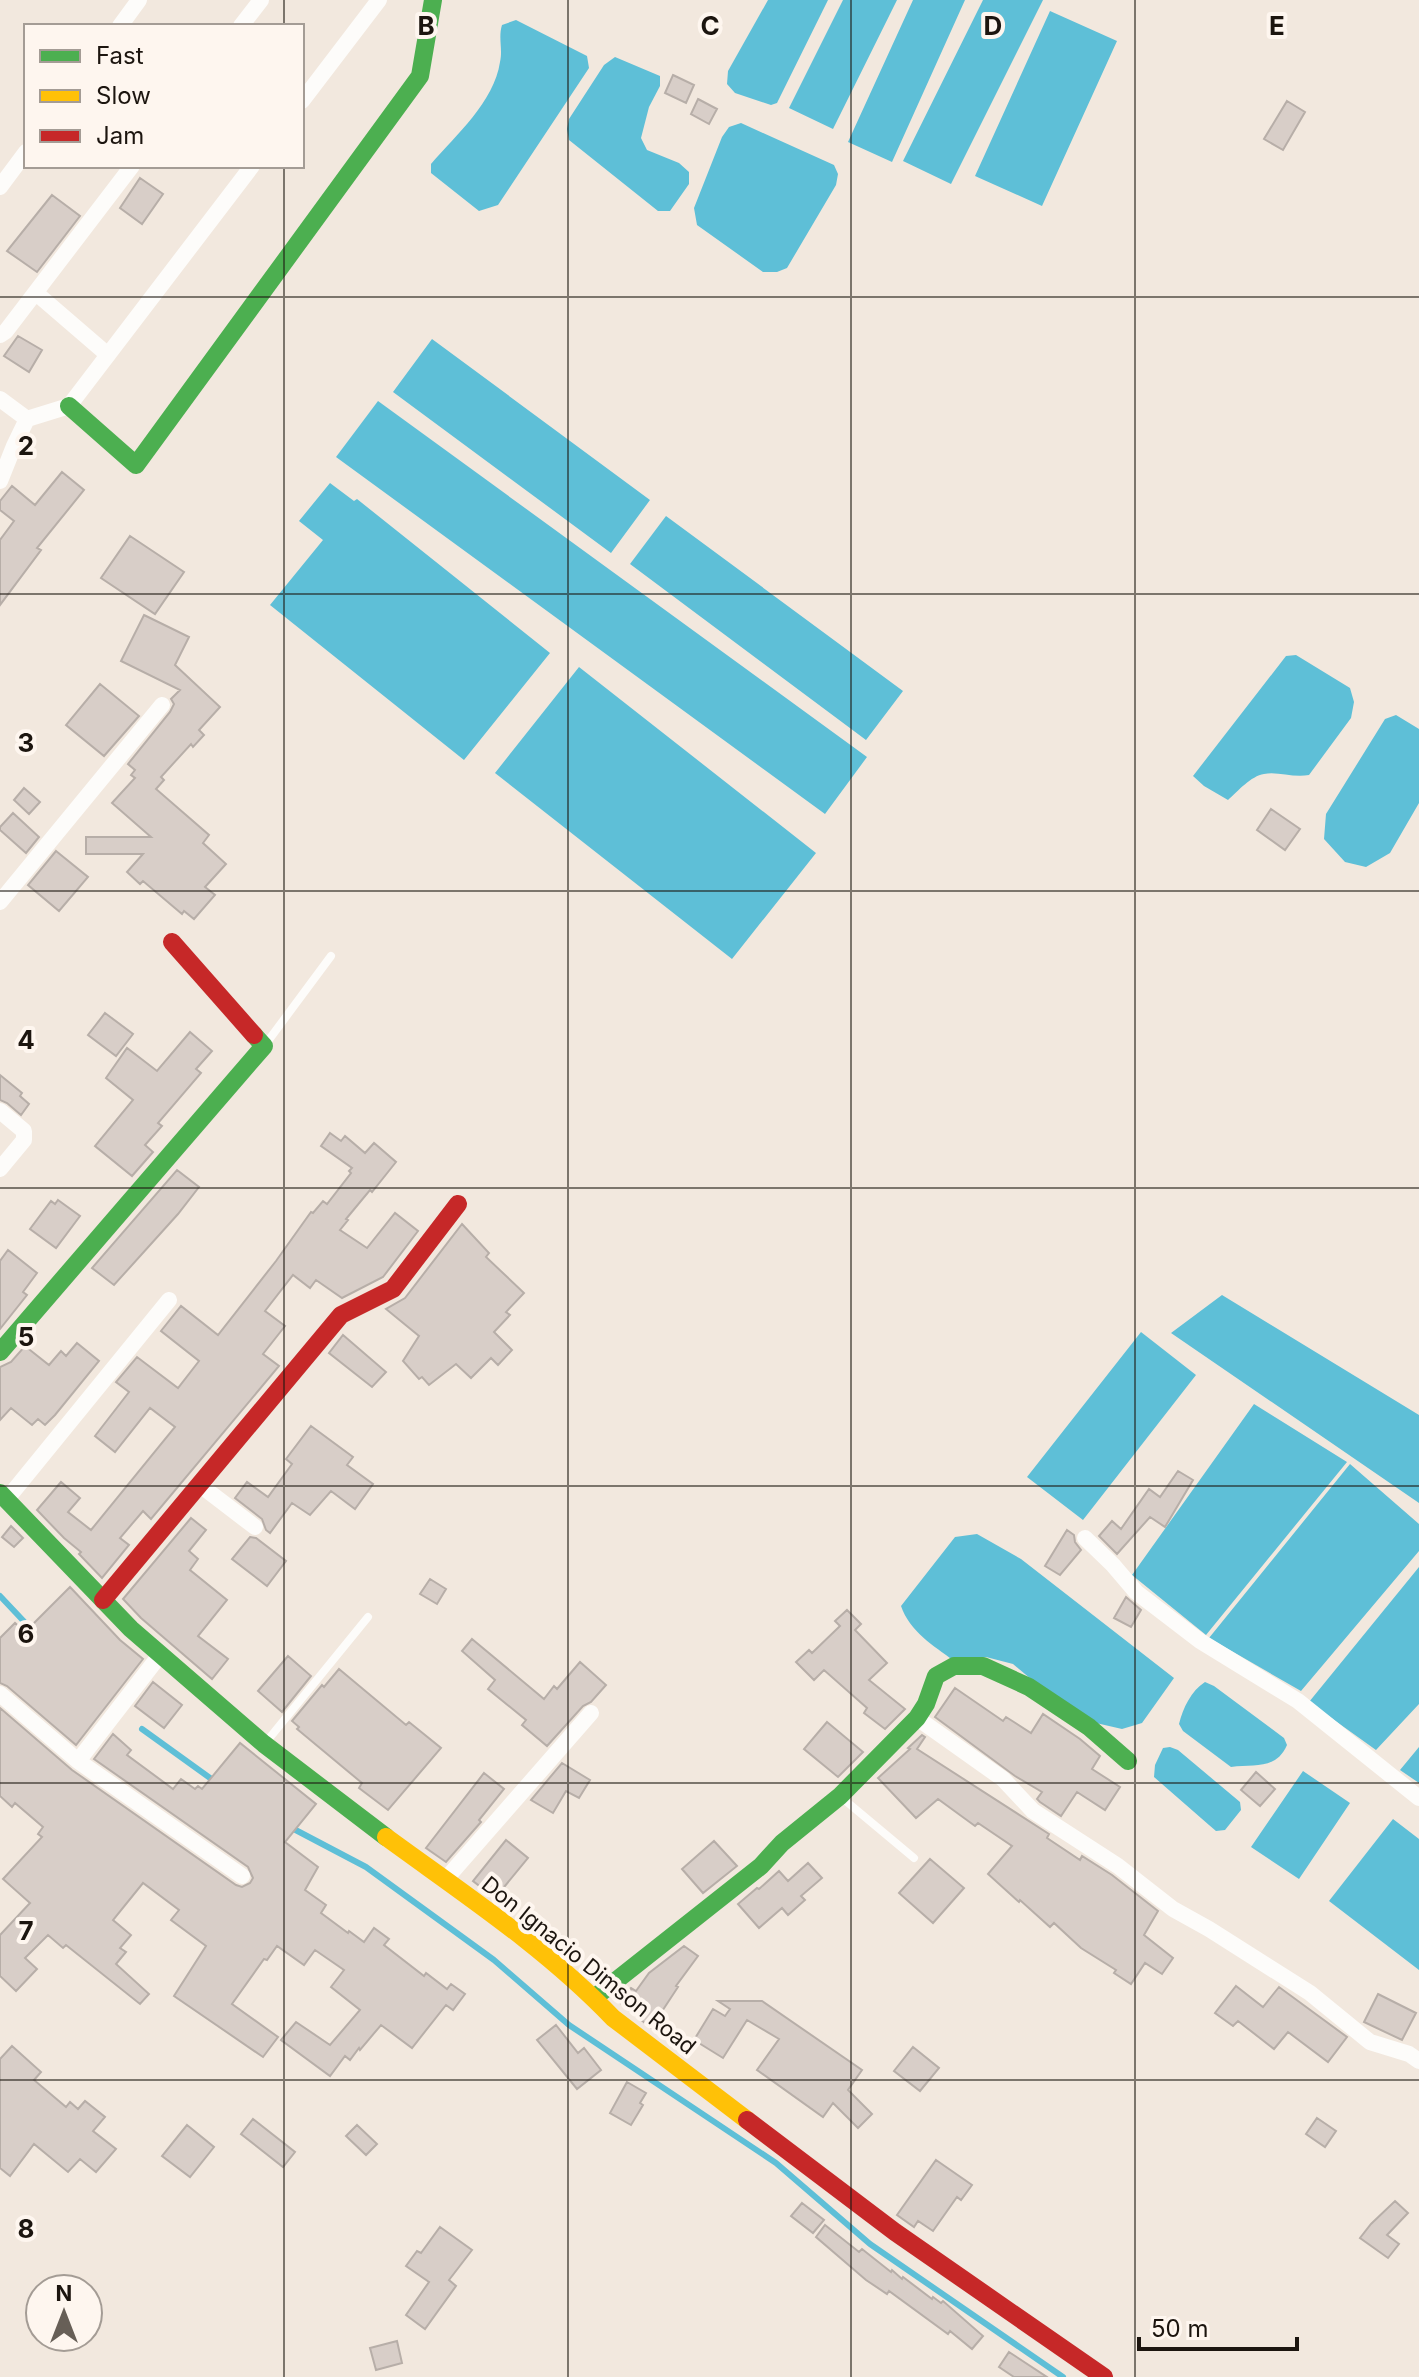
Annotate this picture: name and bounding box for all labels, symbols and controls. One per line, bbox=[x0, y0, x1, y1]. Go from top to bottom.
text: B bbox=[417, 10, 435, 41]
text: C bbox=[700, 10, 720, 41]
text: D bbox=[984, 10, 1002, 41]
text: E bbox=[1269, 10, 1285, 41]
legend bbox=[24, 24, 304, 168]
text: Fast bbox=[96, 41, 144, 70]
text: Slow bbox=[96, 81, 151, 110]
text: Jam bbox=[96, 121, 144, 150]
text: 2 bbox=[18, 430, 34, 461]
text: 3 bbox=[18, 727, 34, 758]
text: 4 bbox=[17, 1024, 35, 1055]
text: 5 bbox=[18, 1321, 34, 1352]
text: 6 bbox=[18, 1618, 34, 1649]
street label: Don Ignacio Dimson Road bbox=[477, 1871, 701, 2059]
text: 7 bbox=[18, 1915, 34, 1946]
text: 8 bbox=[18, 2213, 34, 2244]
north arrow bbox=[24, 2273, 104, 2353]
text: N bbox=[56, 2280, 72, 2306]
scale bar bbox=[1139, 2301, 1297, 2351]
text: 50 m bbox=[1151, 2314, 1209, 2343]

